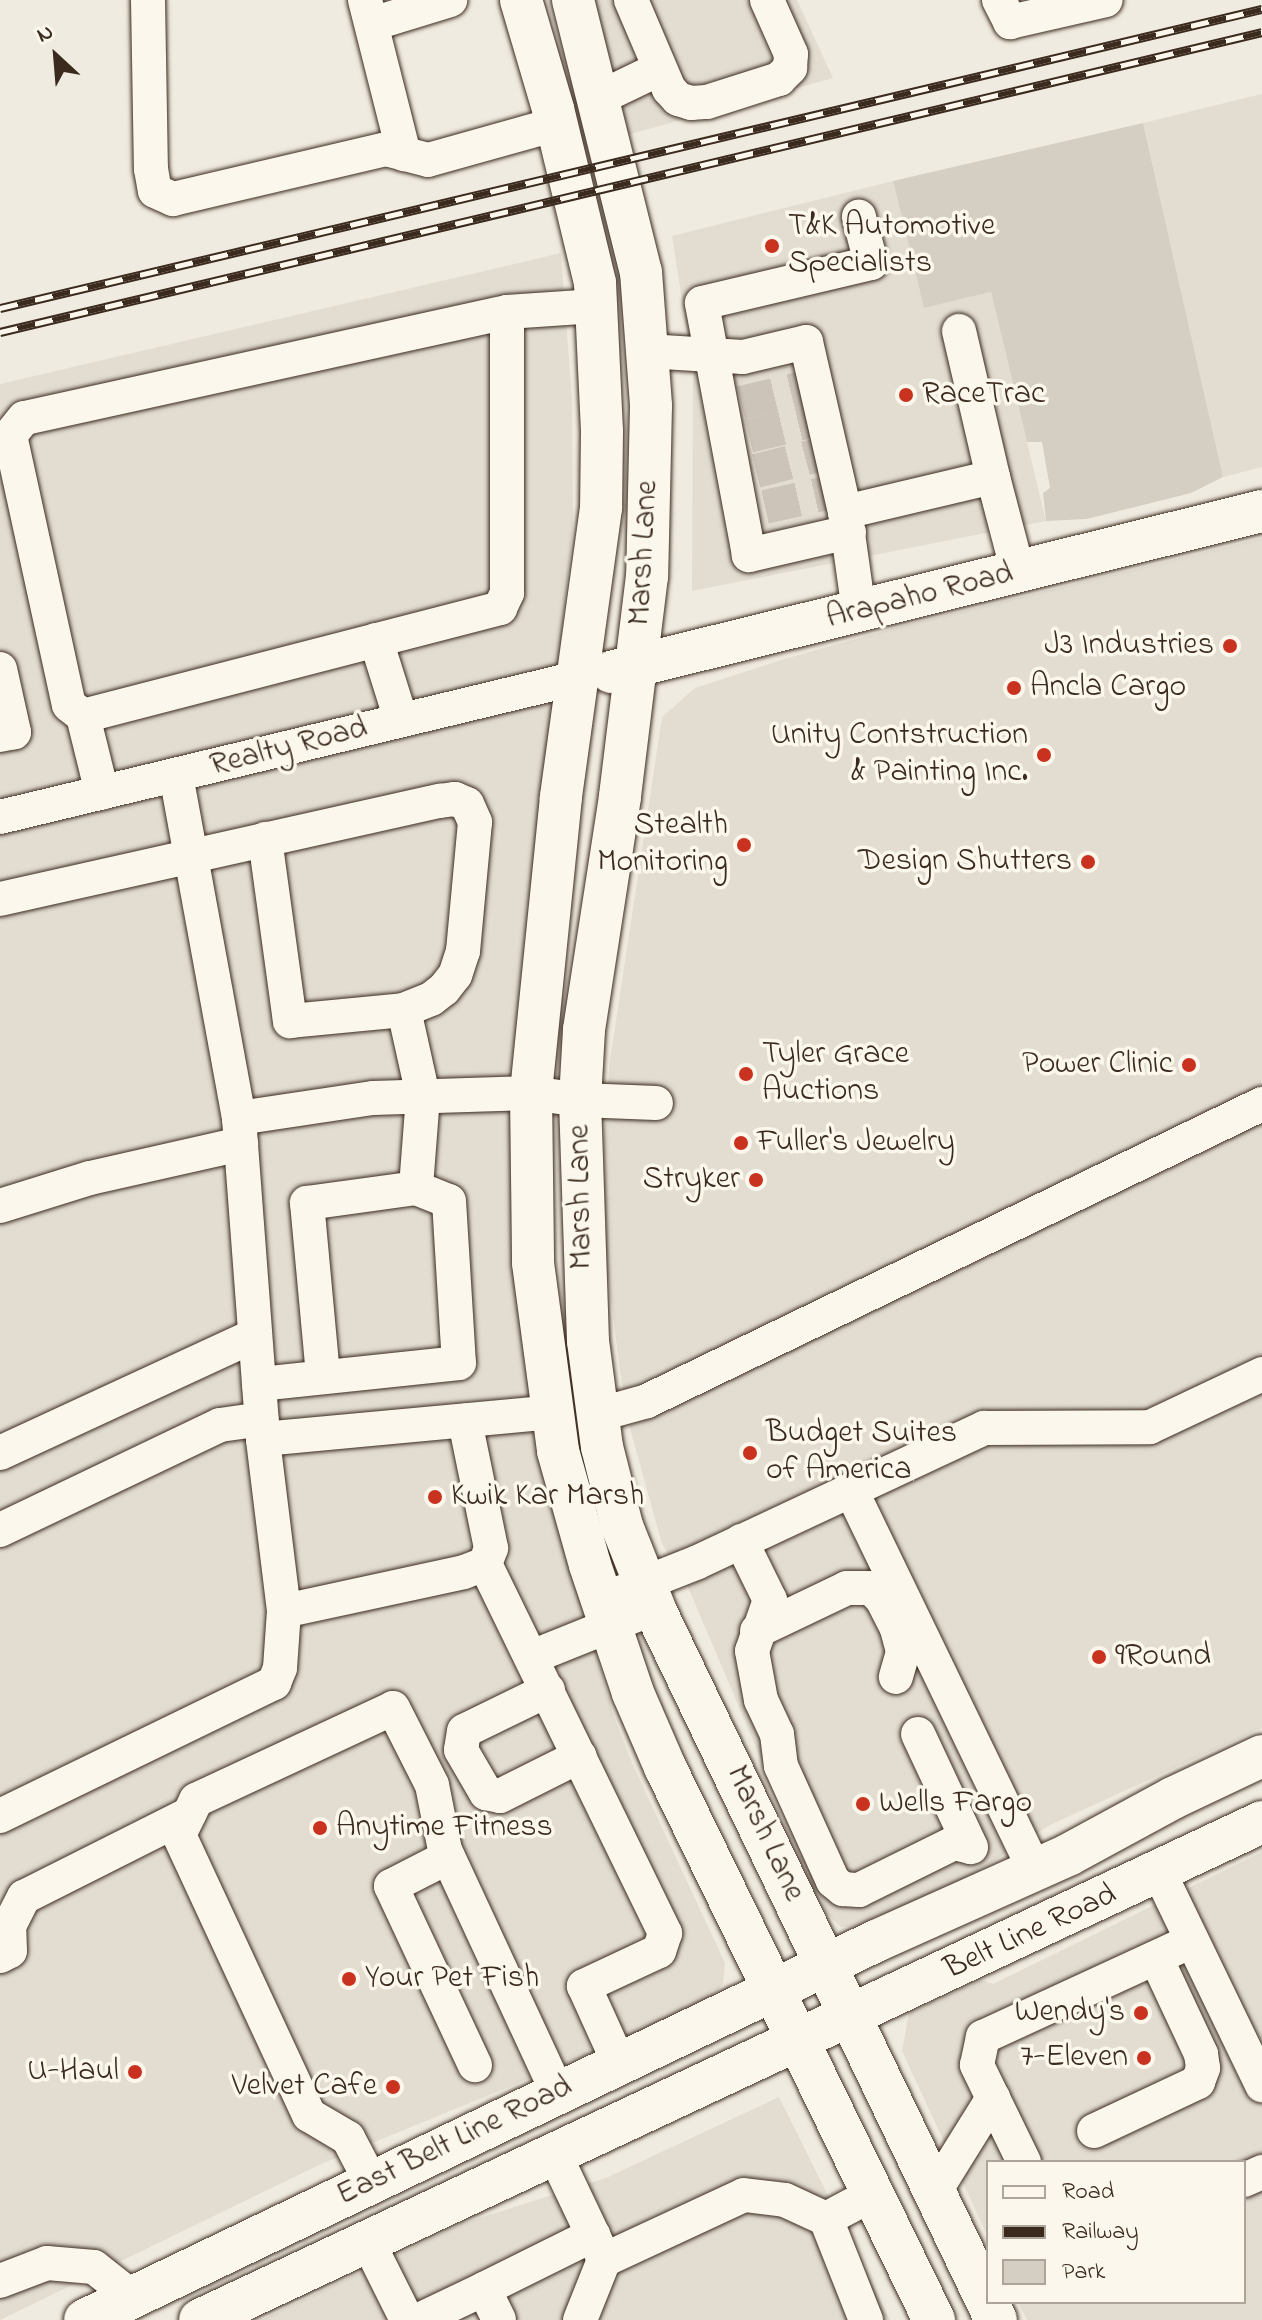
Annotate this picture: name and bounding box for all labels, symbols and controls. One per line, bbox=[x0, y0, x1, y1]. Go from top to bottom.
north arrow bbox=[16, 16, 96, 96]
text: N bbox=[32, 17, 59, 52]
place label: T&K Automotive Specialists bbox=[788, 209, 995, 284]
marker: T&K Automotive Specialists bbox=[763, 237, 781, 255]
place label: RaceTrac bbox=[922, 376, 1045, 414]
marker: RaceTrac bbox=[897, 386, 915, 404]
street label: Marsh Lane bbox=[622, 479, 668, 627]
street label: Arapaho Road bbox=[823, 555, 1017, 639]
place label: J3 Industries bbox=[1044, 627, 1214, 665]
marker: J3 Industries bbox=[1221, 637, 1239, 655]
place label: Ancla Cargo bbox=[1030, 669, 1186, 707]
marker: Ancla Cargo bbox=[1005, 679, 1023, 697]
street label: Realty Road bbox=[206, 710, 372, 786]
place label: Unity Contstruction & Painting Inc. bbox=[771, 718, 1028, 793]
marker: Unity Contstruction & Painting Inc. bbox=[1035, 746, 1053, 764]
place label: Stealth Monitoring bbox=[597, 808, 728, 883]
marker: Stealth Monitoring bbox=[735, 836, 753, 854]
place label: Design Shutters bbox=[858, 843, 1072, 881]
marker: Design Shutters bbox=[1079, 853, 1097, 871]
place label: Tyler Grace Auctions bbox=[762, 1037, 909, 1112]
place label: Power Clinic bbox=[1022, 1046, 1173, 1084]
marker: Power Clinic bbox=[1180, 1056, 1198, 1074]
marker: Tyler Grace Auctions bbox=[737, 1065, 755, 1083]
street label: Marsh Lane bbox=[562, 1124, 602, 1270]
place label: Fuller's Jewelry bbox=[757, 1124, 955, 1162]
marker: Fuller's Jewelry bbox=[732, 1134, 750, 1152]
place label: Stryker bbox=[643, 1161, 740, 1199]
marker: Stryker bbox=[747, 1171, 765, 1189]
place label: Budget Suites of America bbox=[766, 1416, 957, 1491]
marker: Budget Suites of America bbox=[741, 1444, 759, 1462]
place label: Kwik Kar Marsh bbox=[451, 1478, 644, 1516]
marker: Kwik Kar Marsh bbox=[426, 1488, 444, 1506]
place label: 9Round bbox=[1115, 1638, 1211, 1676]
marker: 9Round bbox=[1090, 1648, 1108, 1666]
street label: Marsh Lane bbox=[716, 1760, 812, 1908]
place label: Wells Fargo bbox=[879, 1785, 1032, 1823]
marker: Wells Fargo bbox=[854, 1795, 872, 1813]
place label: Anytime Fitness bbox=[336, 1809, 553, 1847]
marker: Anytime Fitness bbox=[311, 1819, 329, 1837]
street label: Belt Line Road bbox=[939, 1876, 1123, 1990]
place label: Your Pet Fish bbox=[365, 1960, 539, 1998]
marker: Your Pet Fish bbox=[340, 1970, 358, 1988]
place label: Wendy's bbox=[1015, 1994, 1125, 2032]
marker: Wendy's bbox=[1132, 2004, 1150, 2022]
place label: 7-Eleven bbox=[1020, 2039, 1128, 2077]
marker: 7-Eleven bbox=[1135, 2049, 1153, 2067]
place label: U-Haul bbox=[27, 2053, 119, 2091]
marker: U-Haul bbox=[126, 2063, 144, 2081]
place label: Velvet Cafe bbox=[232, 2068, 377, 2106]
street label: East Belt Line Road bbox=[331, 2068, 579, 2216]
marker: Velvet Cafe bbox=[384, 2078, 402, 2096]
legend bbox=[986, 2160, 1246, 2304]
text: Road bbox=[1062, 2175, 1114, 2210]
text: Railway bbox=[1062, 2215, 1139, 2250]
text: Park bbox=[1062, 2255, 1105, 2290]

